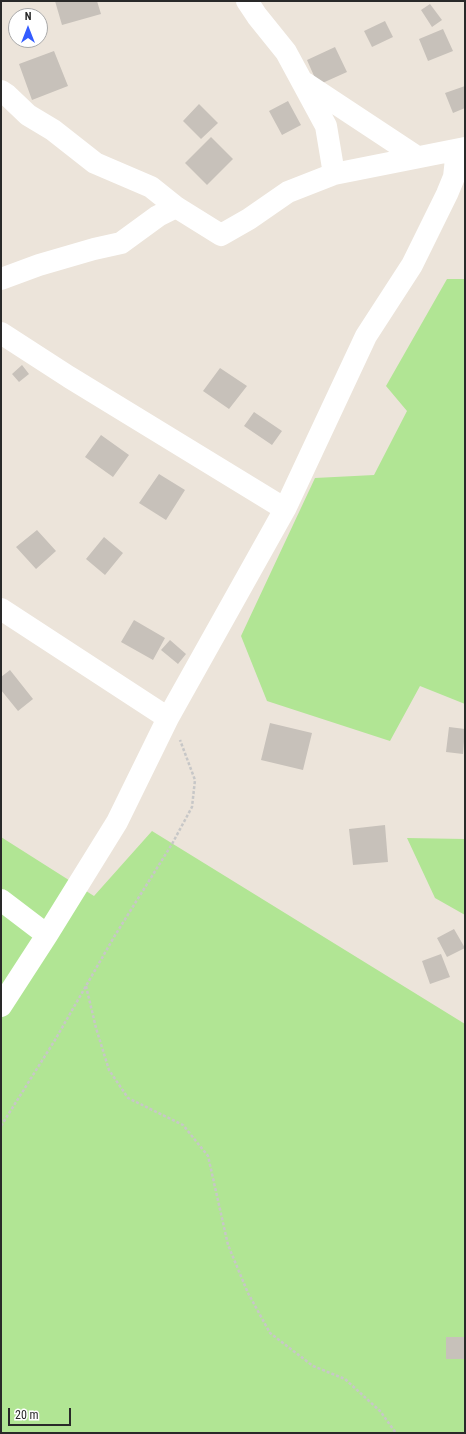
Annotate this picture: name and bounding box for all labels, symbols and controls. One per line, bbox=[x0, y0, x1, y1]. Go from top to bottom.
north arrow bbox=[8, 8, 48, 48]
text: N bbox=[25, 10, 31, 23]
scale bar bbox=[10, 1400, 73, 1426]
text: 20 m bbox=[15, 1408, 39, 1422]

